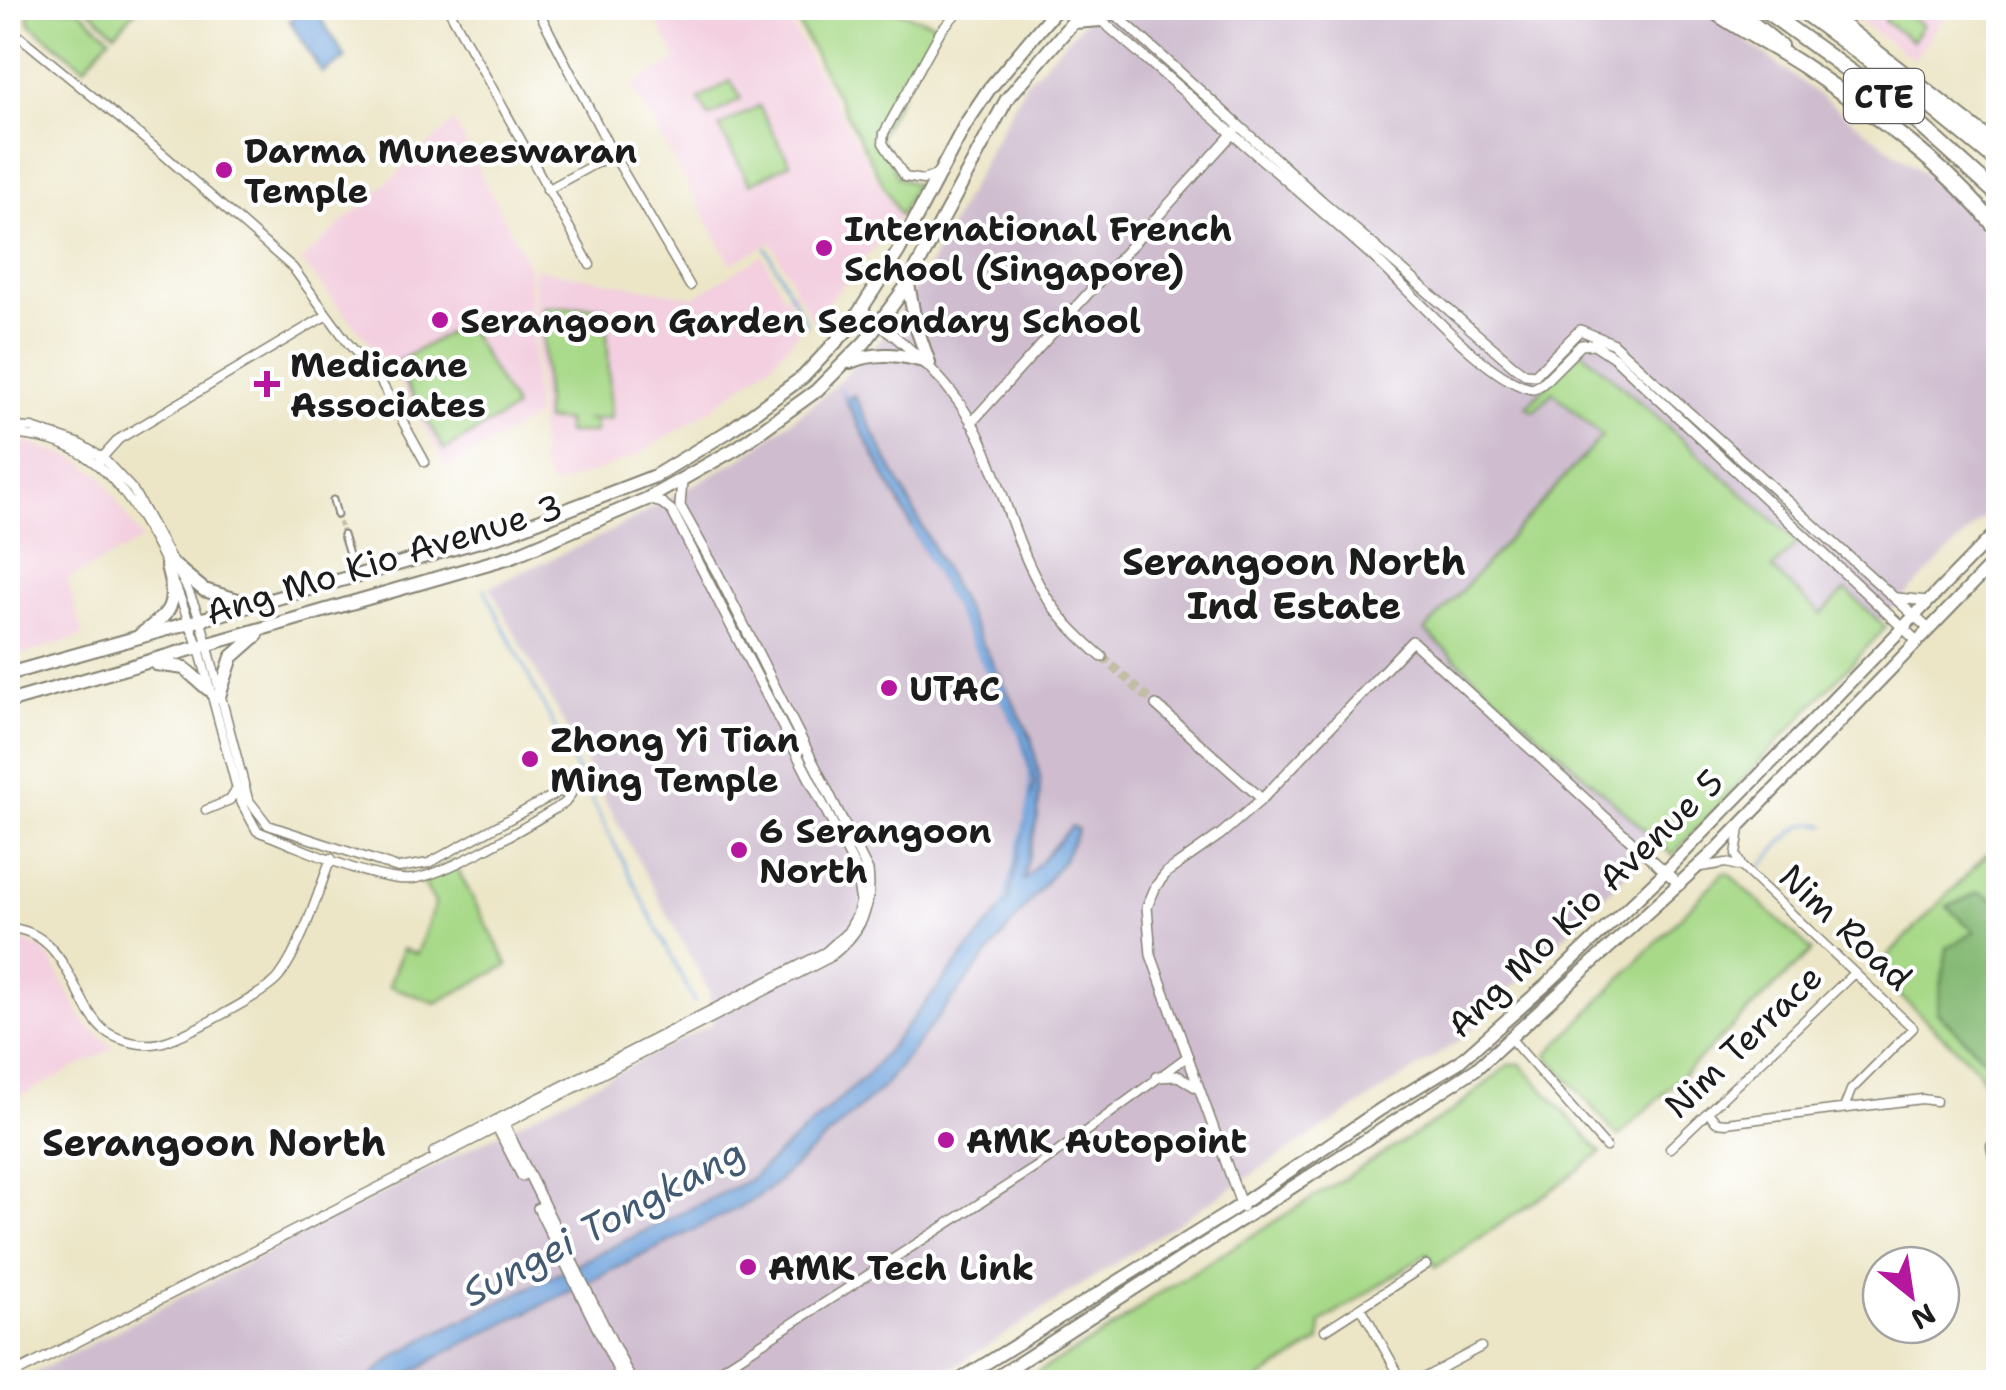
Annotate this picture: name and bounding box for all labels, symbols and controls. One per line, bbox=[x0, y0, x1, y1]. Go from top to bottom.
road number: CTE bbox=[1844, 69, 1924, 123]
place label: Darma Muneeswaran Temple bbox=[244, 127, 637, 214]
marker: Darma Muneeswaran Temple bbox=[213, 159, 235, 181]
place label: International French School (Singapore) bbox=[844, 205, 1232, 292]
marker: International French School (Singapore) bbox=[813, 237, 835, 259]
place label: Serangoon Garden Secondary School bbox=[460, 297, 1141, 344]
marker: Serangoon Garden Secondary School bbox=[429, 309, 451, 331]
place label: Medicane Associates bbox=[290, 341, 486, 428]
marker: Medicane Associates bbox=[254, 371, 280, 397]
street label: Ang Mo Kio Avenue 3 bbox=[200, 482, 568, 636]
district label: Serangoon North Ind Estate bbox=[1122, 536, 1466, 631]
place label: UTAC bbox=[909, 665, 1000, 712]
marker: UTAC bbox=[878, 677, 900, 699]
place label: Zhong Yi Tian Ming Temple bbox=[550, 716, 800, 803]
marker: Zhong Yi Tian Ming Temple bbox=[519, 748, 541, 770]
street label: Ang Mo Kio Avenue 5 bbox=[1436, 758, 1734, 1048]
place label: 6 Serangoon North bbox=[759, 807, 991, 894]
marker: 6 Serangoon North bbox=[728, 839, 750, 861]
street label: Nim Road bbox=[1769, 853, 1923, 1001]
street label: Nim Terrace bbox=[1654, 954, 1832, 1128]
district label: Serangoon North bbox=[42, 1117, 386, 1168]
place label: AMK Autopoint bbox=[966, 1117, 1247, 1164]
water label: Sungei Tongkang bbox=[453, 1126, 753, 1318]
marker: AMK Autopoint bbox=[935, 1129, 957, 1151]
place label: AMK Tech Link bbox=[768, 1244, 1034, 1291]
north arrow bbox=[1861, 1245, 1961, 1345]
marker: AMK Tech Link bbox=[737, 1256, 759, 1278]
text: N bbox=[1904, 1295, 1943, 1339]

